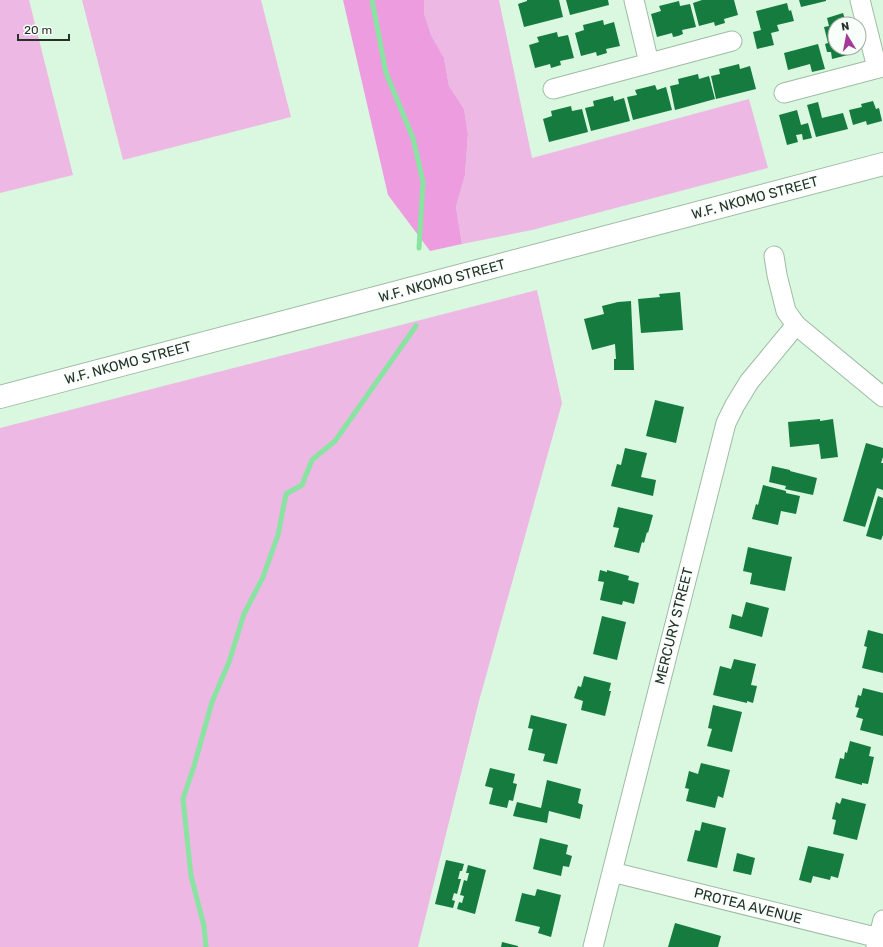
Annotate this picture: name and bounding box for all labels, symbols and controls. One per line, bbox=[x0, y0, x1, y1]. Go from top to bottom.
scale bar bbox=[18, 16, 69, 42]
north arrow bbox=[827, 16, 867, 56]
text: N bbox=[840, 20, 850, 34]
text: 20 m bbox=[24, 23, 52, 37]
street label: W.F. NKOMO STREET bbox=[690, 173, 820, 223]
street label: W.F. NKOMO STREET bbox=[377, 256, 507, 306]
street label: W.F. NKOMO STREET bbox=[63, 338, 193, 388]
street label: MERCURY STREET bbox=[651, 566, 697, 686]
street label: PROTEA AVENUE bbox=[692, 884, 804, 928]

